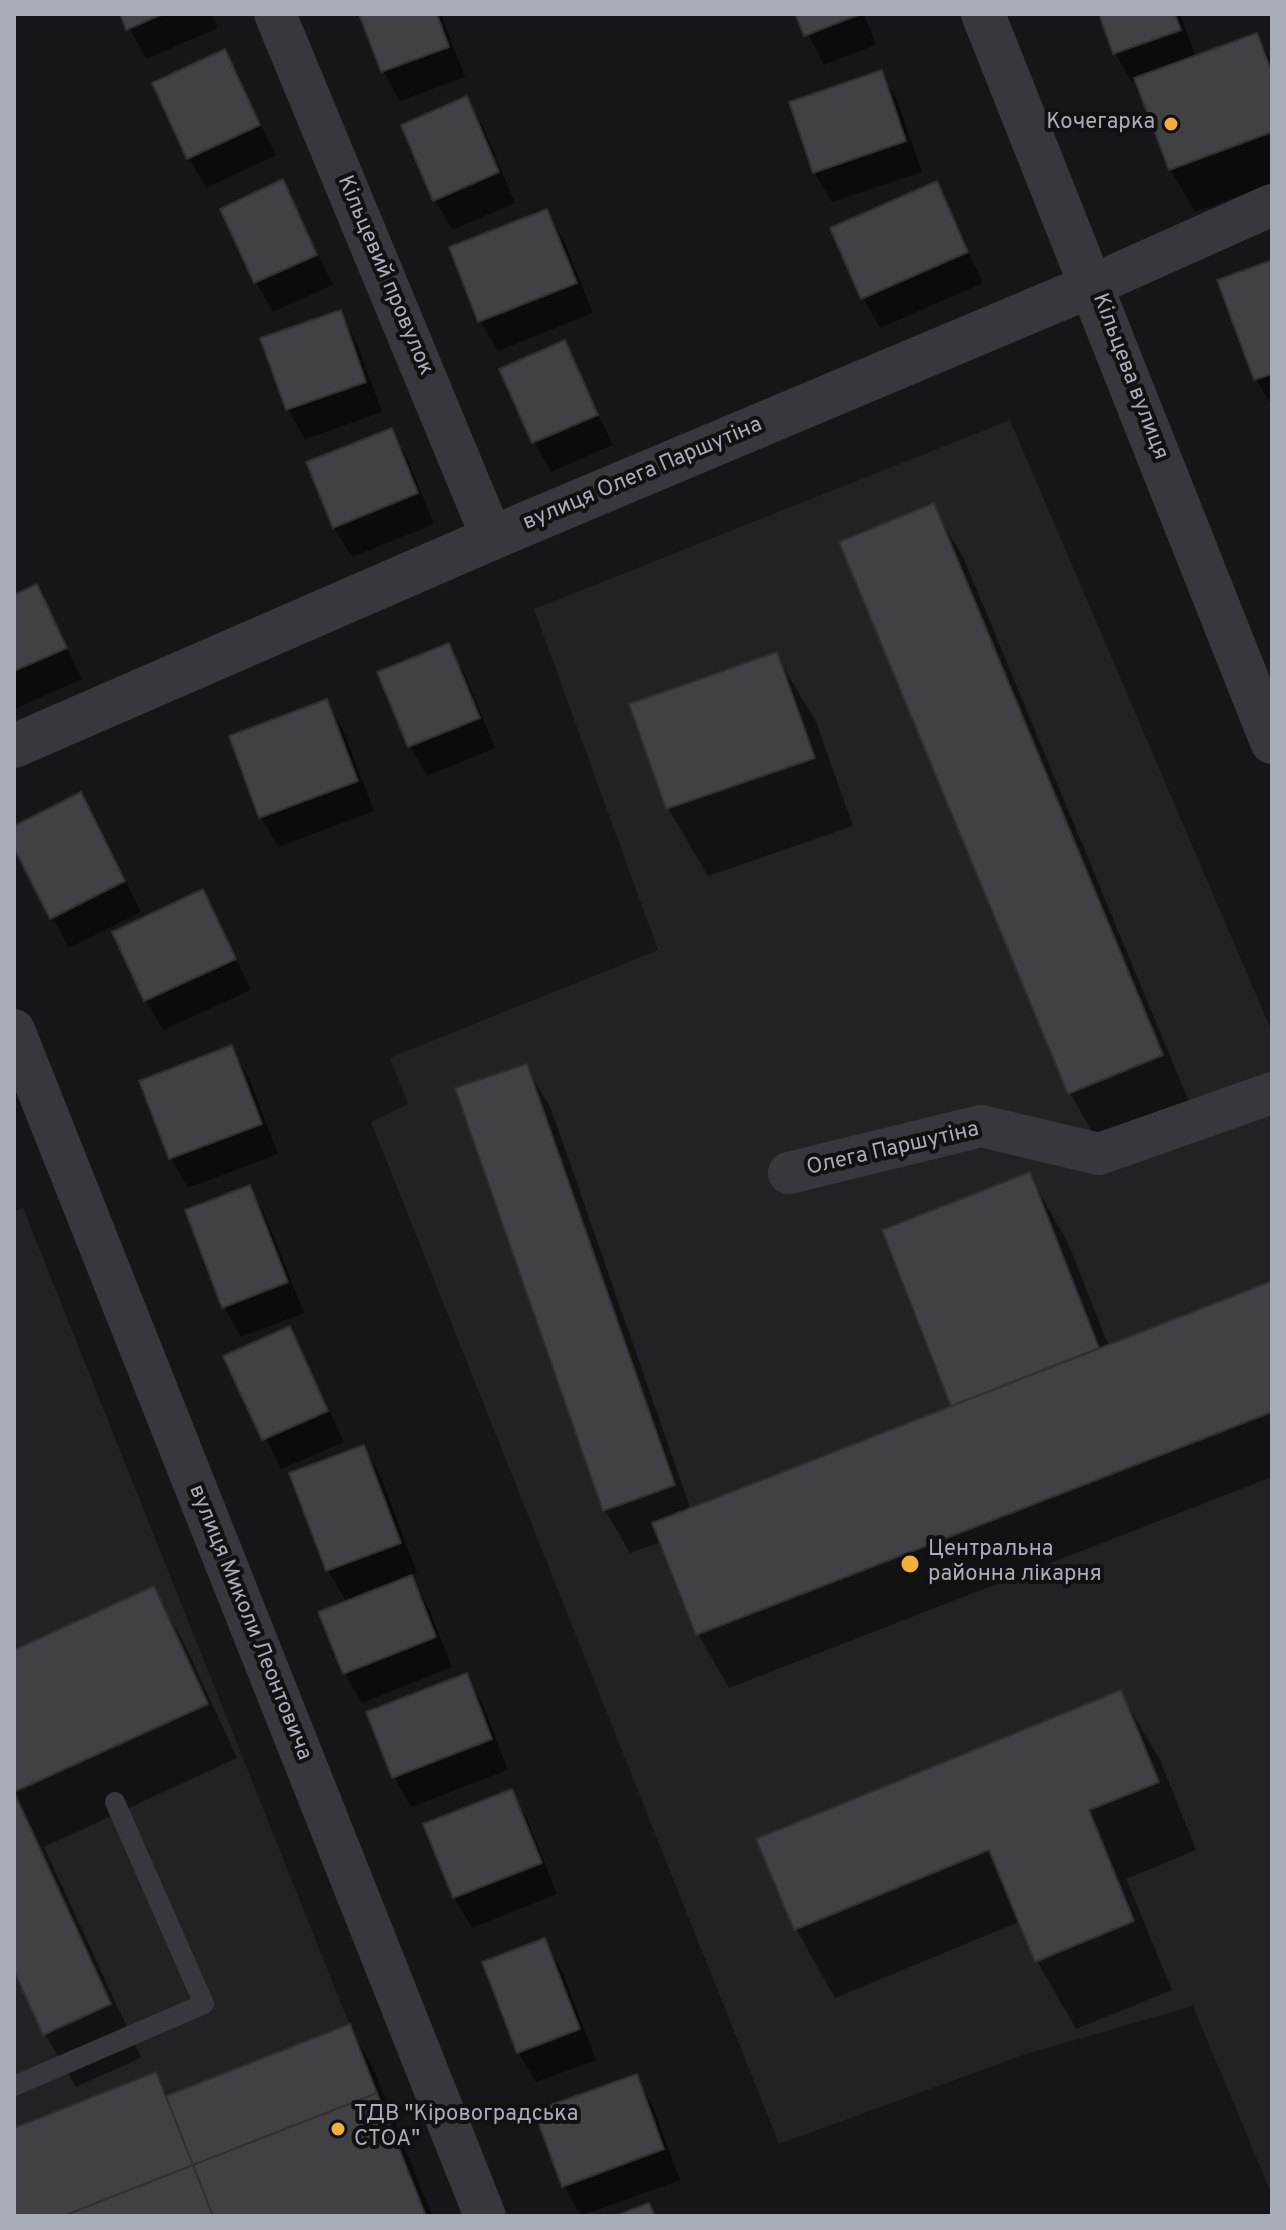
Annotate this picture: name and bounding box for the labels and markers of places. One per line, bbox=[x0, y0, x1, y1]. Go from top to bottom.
place label: Кочегарка bbox=[1046, 111, 1155, 137]
marker: Кочегарка bbox=[1162, 115, 1180, 133]
place label: Центральна районна лікарня bbox=[928, 1538, 1102, 1590]
marker: Центральна районна лікарня bbox=[899, 1553, 921, 1575]
place label: ТДВ "Кіровоградська СТОА" bbox=[354, 2103, 578, 2154]
marker: ТДВ "Кіровоградська СТОА" bbox=[329, 2120, 347, 2138]

